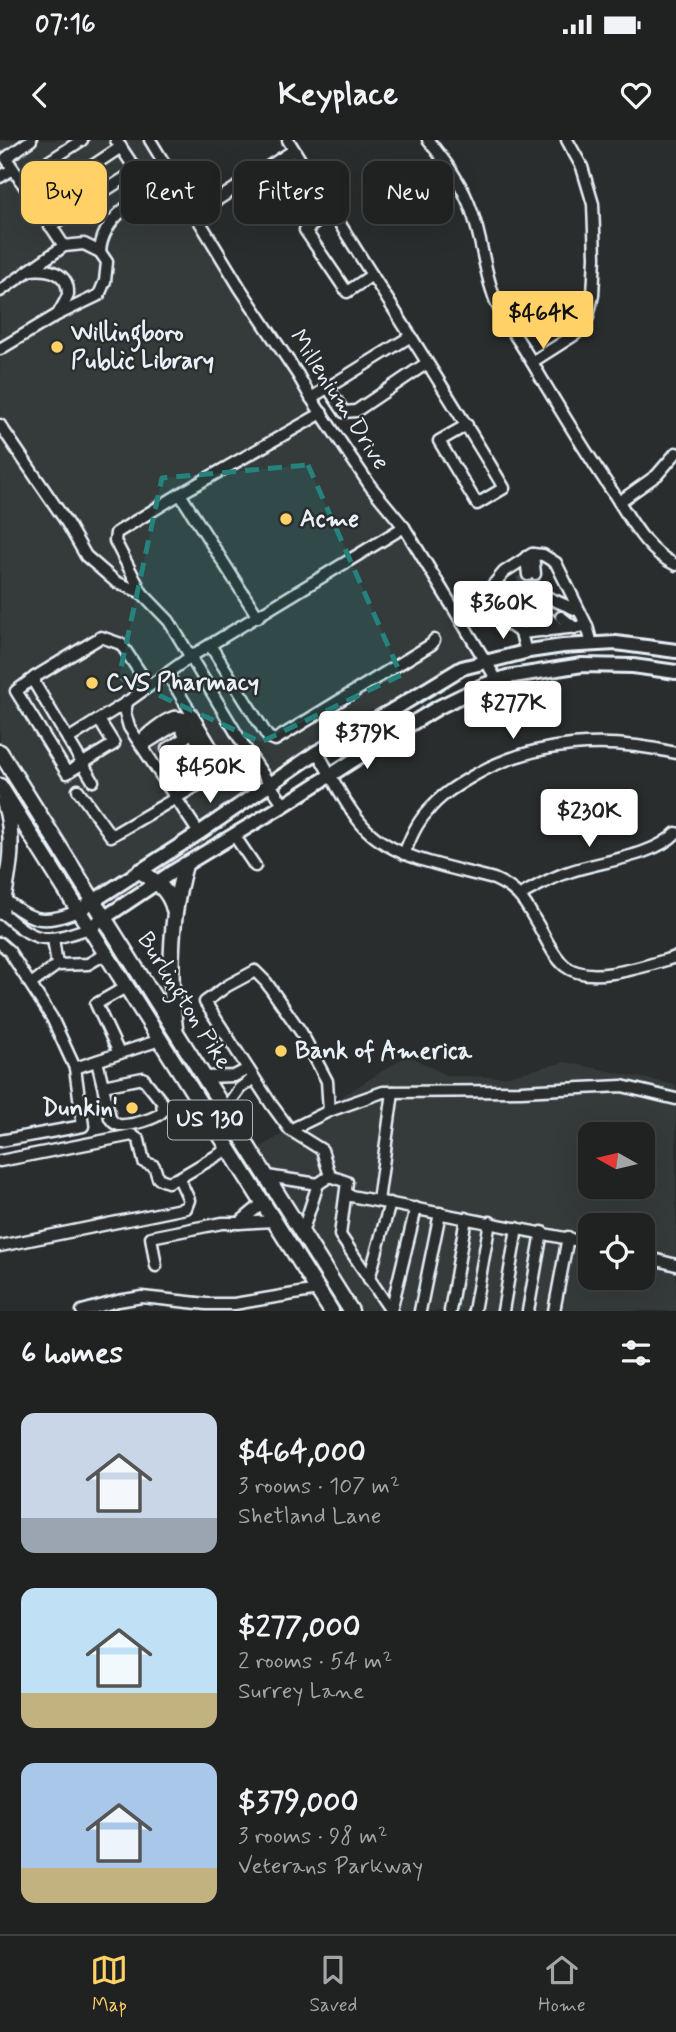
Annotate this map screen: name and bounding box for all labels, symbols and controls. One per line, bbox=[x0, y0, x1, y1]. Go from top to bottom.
text: 07:16 bbox=[35, 8, 96, 42]
text: Keyplace bbox=[278, 74, 398, 116]
icon: back bbox=[21, 76, 59, 114]
icon: heart bbox=[617, 76, 655, 114]
chip: Buy bbox=[21, 161, 107, 224]
chip: Rent bbox=[121, 161, 220, 224]
chip: Filters bbox=[234, 161, 349, 224]
chip: New bbox=[363, 161, 453, 224]
pin: $464K bbox=[494, 292, 592, 351]
text: $464K bbox=[508, 299, 578, 329]
place label: Willingboro Public Library bbox=[70, 318, 214, 377]
street label: Millenium Drive bbox=[282, 324, 396, 476]
marker: Willingboro Public Library bbox=[49, 339, 65, 355]
place label: Acme bbox=[300, 504, 359, 535]
marker: Acme bbox=[278, 511, 294, 527]
pin: $360K bbox=[454, 582, 552, 641]
text: $360K bbox=[470, 589, 536, 619]
place label: CVS Pharmacy bbox=[106, 668, 259, 699]
marker: CVS Pharmacy bbox=[84, 675, 100, 691]
pin: $277K bbox=[464, 682, 562, 741]
text: $277K bbox=[480, 689, 546, 719]
pin: $379K bbox=[318, 712, 416, 771]
text: $379K bbox=[335, 719, 399, 749]
pin: $450K bbox=[161, 746, 259, 805]
text: $450K bbox=[175, 753, 245, 783]
pin: $230K bbox=[540, 790, 638, 849]
text: $230K bbox=[557, 797, 621, 827]
street label: Burlington Pike bbox=[127, 926, 239, 1077]
place label: Bank of America bbox=[295, 1036, 473, 1067]
marker: Bank of America bbox=[273, 1043, 289, 1059]
place label: Dunkin' bbox=[42, 1093, 118, 1124]
marker: Dunkin' bbox=[124, 1100, 140, 1116]
road number: US 130 bbox=[168, 1100, 252, 1140]
north arrow bbox=[578, 1122, 654, 1199]
map controls bbox=[578, 1122, 655, 1290]
button: locate bbox=[578, 1213, 655, 1290]
text: 6 homes bbox=[21, 1334, 123, 1373]
icon: filters bbox=[617, 1334, 655, 1372]
text: $464,000 bbox=[238, 1433, 366, 1472]
icon: home bbox=[77, 1441, 161, 1525]
text: 3 rooms · 107 m² bbox=[238, 1472, 400, 1502]
text: Shetland Lane bbox=[238, 1502, 381, 1532]
text: $277,000 bbox=[238, 1608, 361, 1647]
icon: home bbox=[77, 1616, 161, 1700]
text: 2 rooms · 54 m² bbox=[238, 1647, 392, 1677]
text: Surrey Lane bbox=[238, 1677, 364, 1707]
text: $379,000 bbox=[238, 1783, 359, 1822]
icon: home bbox=[77, 1791, 161, 1875]
text: 3 rooms · 98 m² bbox=[238, 1822, 388, 1852]
text: Veterans Parkway bbox=[238, 1852, 423, 1882]
tab: Map bbox=[90, 1951, 128, 2018]
tab: Saved bbox=[309, 1951, 357, 2018]
tab: Home bbox=[538, 1951, 586, 2018]

